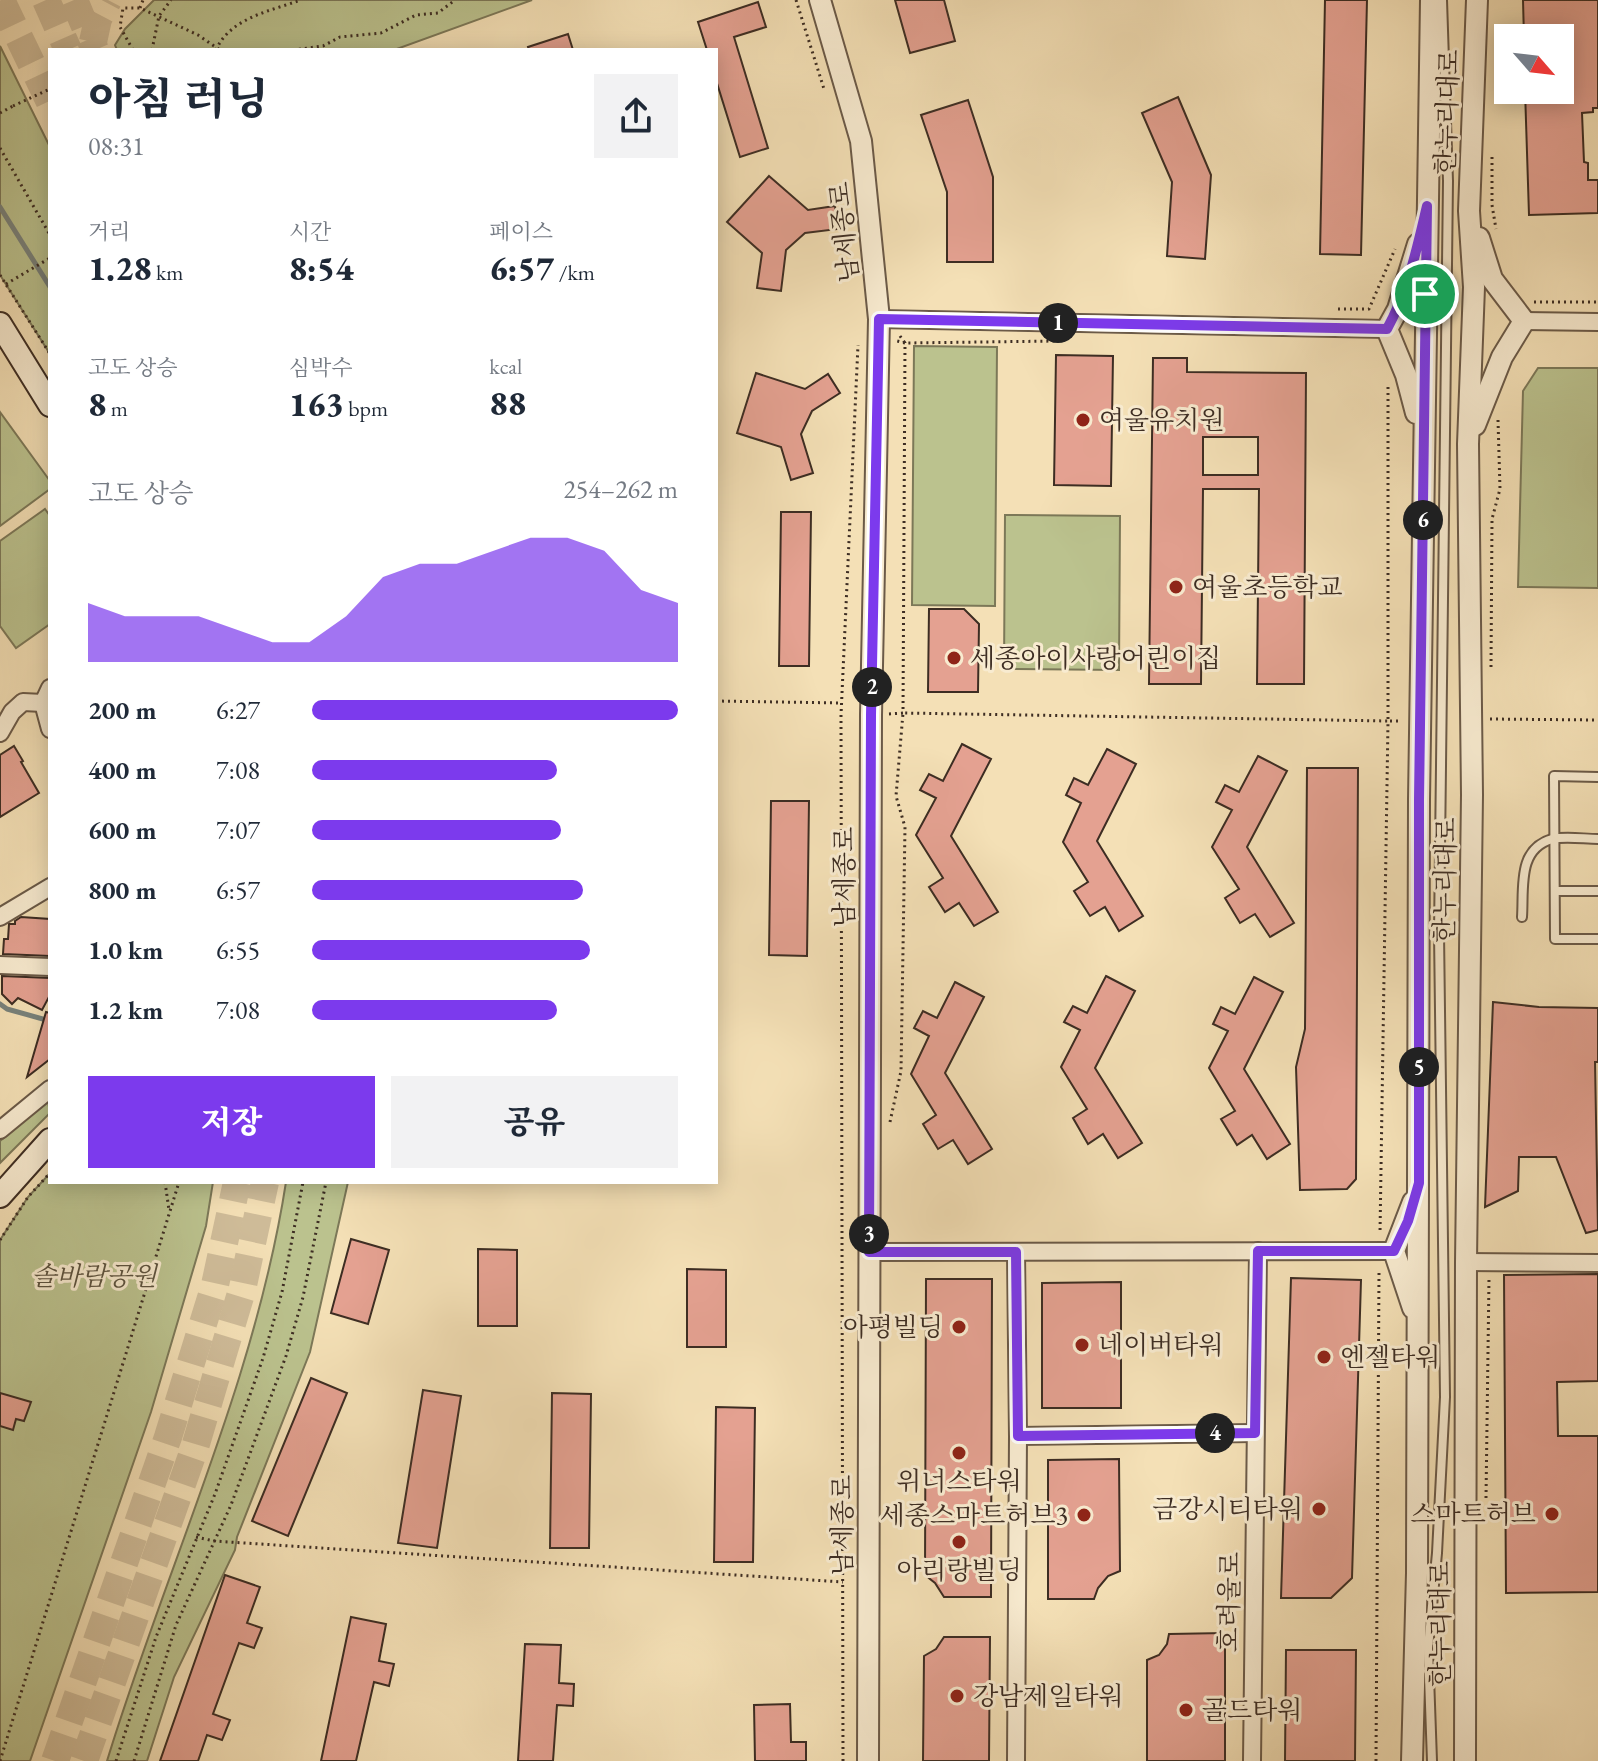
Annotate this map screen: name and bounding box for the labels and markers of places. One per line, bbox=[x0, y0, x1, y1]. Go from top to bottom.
pin bbox=[1391, 260, 1459, 328]
pin: 1 bbox=[1038, 303, 1078, 343]
place label: 여울유치원 bbox=[1099, 403, 1225, 437]
marker: 여울유치원 bbox=[1074, 411, 1092, 429]
pin: 6 bbox=[1403, 500, 1443, 540]
place label: 여울초등학교 bbox=[1192, 570, 1343, 604]
marker: 여울초등학교 bbox=[1167, 578, 1185, 596]
place label: 세종아이사랑어린이집 bbox=[970, 641, 1221, 675]
marker: 세종아이사랑어린이집 bbox=[945, 649, 963, 667]
pin: 2 bbox=[852, 667, 892, 707]
pin: 5 bbox=[1399, 1047, 1439, 1087]
pin: 3 bbox=[849, 1214, 889, 1254]
place label: 아평빌딩 bbox=[843, 1310, 943, 1344]
marker: 아평빌딩 bbox=[950, 1318, 968, 1336]
place label: 네이버타워 bbox=[1098, 1328, 1224, 1362]
marker: 네이버타워 bbox=[1073, 1336, 1091, 1354]
place label: 엔젤타워 bbox=[1340, 1340, 1440, 1374]
marker: 엔젤타워 bbox=[1315, 1348, 1333, 1366]
pin: 4 bbox=[1195, 1413, 1235, 1453]
marker: 위너스타워 bbox=[950, 1444, 968, 1462]
place label: 위너스타워 bbox=[896, 1464, 1022, 1498]
place label: 금강시티타워 bbox=[1152, 1492, 1303, 1526]
place label: 스마트허브 bbox=[1410, 1497, 1536, 1531]
place label: 세종스마트허브3 bbox=[880, 1498, 1068, 1532]
marker: 금강시티타워 bbox=[1310, 1500, 1328, 1518]
marker: 스마트허브 bbox=[1543, 1505, 1561, 1523]
marker: 세종스마트허브3 bbox=[1075, 1506, 1093, 1524]
marker: 아리랑빌딩 bbox=[950, 1533, 968, 1551]
place label: 아리랑빌딩 bbox=[896, 1553, 1022, 1587]
place label: 강남제일타워 bbox=[973, 1679, 1124, 1713]
marker: 강남제일타워 bbox=[948, 1687, 966, 1705]
place label: 골드타워 bbox=[1202, 1693, 1302, 1727]
marker: 골드타워 bbox=[1177, 1701, 1195, 1719]

